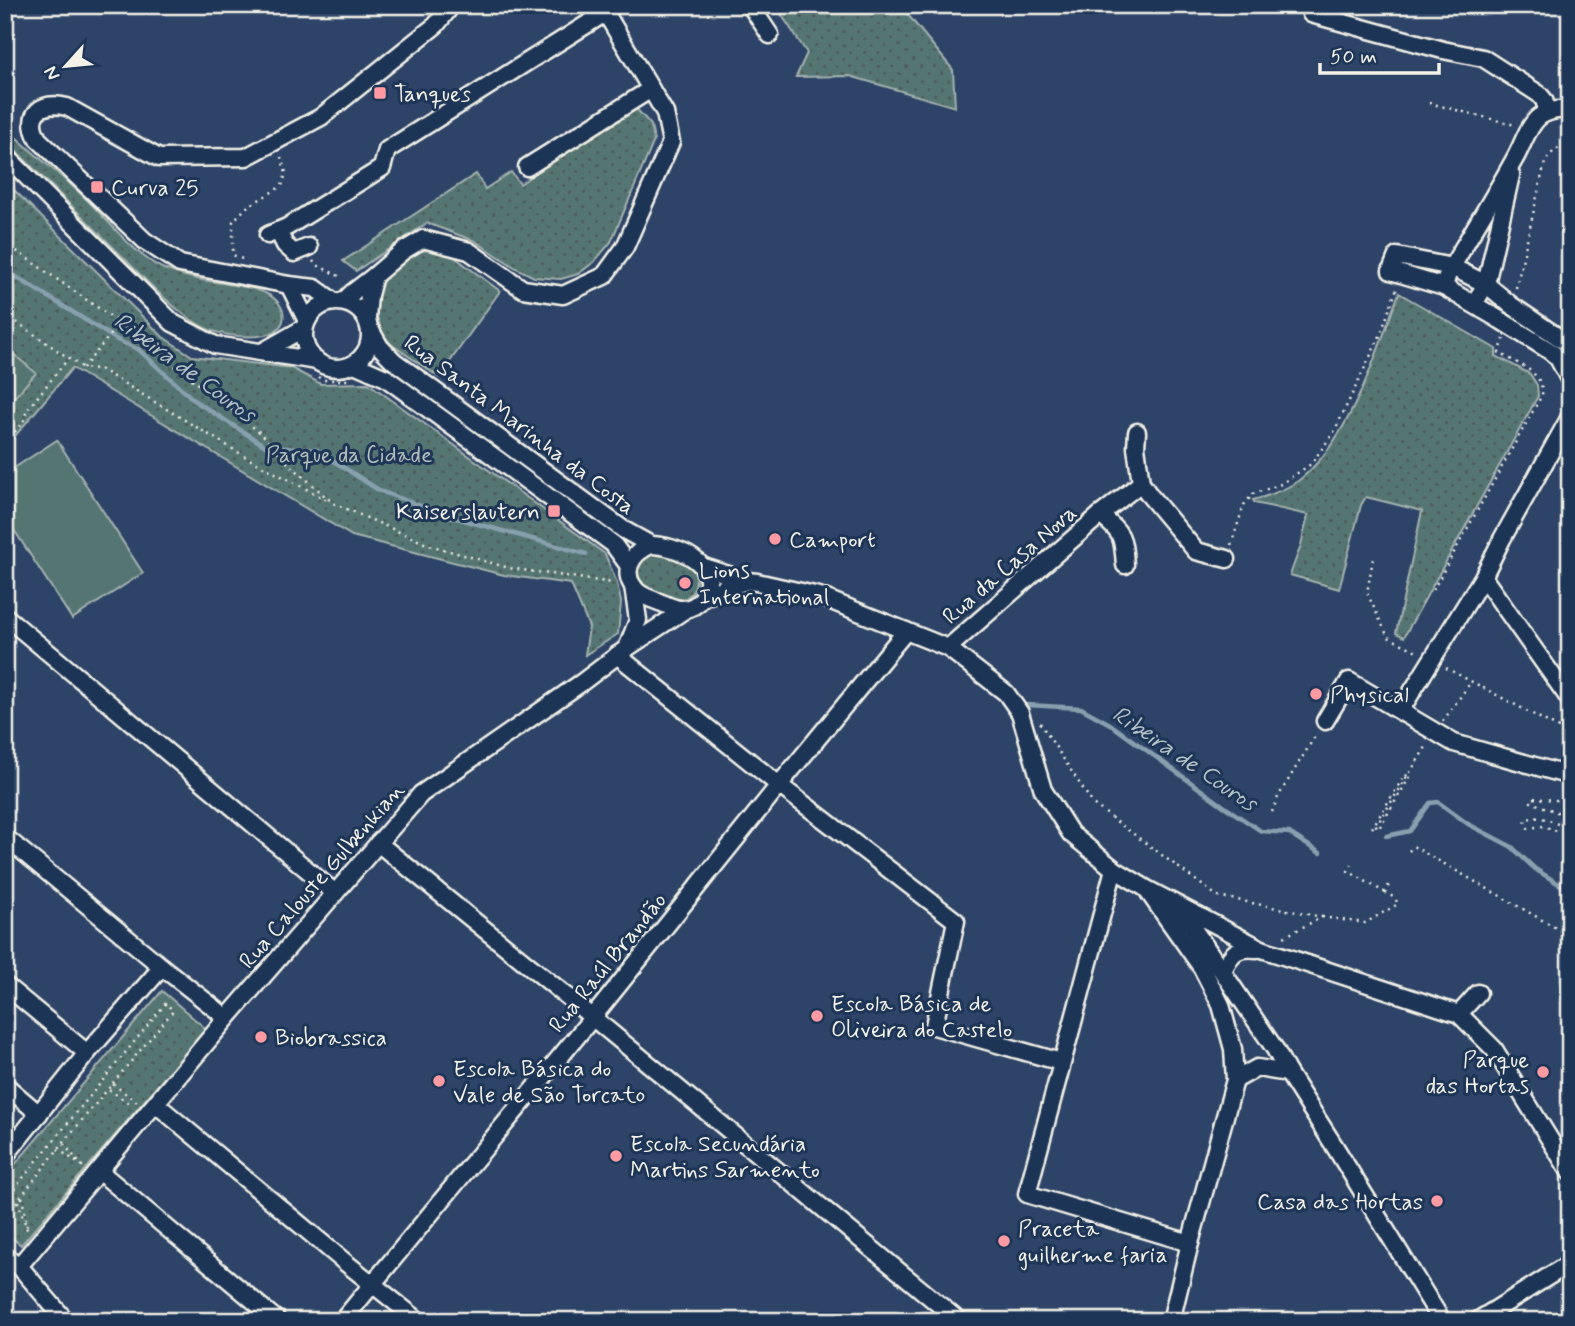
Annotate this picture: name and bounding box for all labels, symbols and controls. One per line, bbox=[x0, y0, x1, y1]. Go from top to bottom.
north arrow bbox=[32, 32, 102, 102]
scale bar bbox=[1320, 32, 1438, 76]
text: 50 m bbox=[1330, 43, 1377, 71]
text: N bbox=[38, 62, 66, 84]
place label: Tanques bbox=[394, 80, 471, 110]
marker: Tanques bbox=[372, 85, 388, 101]
place label: Curva 25 bbox=[111, 174, 199, 204]
marker: Curva 25 bbox=[89, 179, 105, 195]
water label: Ribeira de Couros bbox=[107, 306, 263, 432]
street label: Rua Santa Marinha da Costa bbox=[397, 329, 641, 523]
park label: Parque da Cidade bbox=[266, 441, 432, 471]
place label: Kaiserslautern bbox=[396, 498, 540, 528]
street label: Rua da Casa Nova bbox=[937, 499, 1084, 632]
marker: Kaiserslautern bbox=[546, 503, 562, 519]
place label: Camport bbox=[789, 526, 876, 556]
marker: Camport bbox=[767, 531, 783, 547]
place label: Lions International bbox=[699, 557, 829, 613]
marker: Lions International bbox=[677, 575, 693, 591]
place label: Physical bbox=[1330, 681, 1409, 711]
marker: Physical bbox=[1308, 686, 1324, 702]
water label: Ribeira de Couros bbox=[1106, 699, 1265, 821]
street label: Rua Calouste Gulbenkian bbox=[233, 777, 412, 976]
street label: Rua Raúl Brandão bbox=[543, 887, 674, 1040]
place label: Escola Básica de Oliveira do Castelo bbox=[831, 990, 1012, 1046]
marker: Escola Básica de Oliveira do Castelo bbox=[809, 1008, 825, 1024]
place label: Biobrassica bbox=[275, 1024, 387, 1054]
marker: Biobrassica bbox=[253, 1029, 269, 1045]
place label: Parque das Hortas bbox=[1426, 1046, 1529, 1102]
place label: Escola Básica do Vale de São Torcato bbox=[453, 1055, 645, 1111]
marker: Parque das Hortas bbox=[1535, 1064, 1551, 1080]
marker: Escola Básica do Vale de São Torcato bbox=[431, 1073, 447, 1089]
place label: Escola Secundária Martins Sarmento bbox=[630, 1130, 820, 1186]
marker: Escola Secundária Martins Sarmento bbox=[608, 1148, 624, 1164]
place label: Casa das Hortas bbox=[1257, 1188, 1423, 1218]
marker: Casa das Hortas bbox=[1429, 1193, 1445, 1209]
place label: Praceta guilherme faria bbox=[1018, 1215, 1167, 1271]
marker: Praceta guilherme faria bbox=[996, 1233, 1012, 1249]

